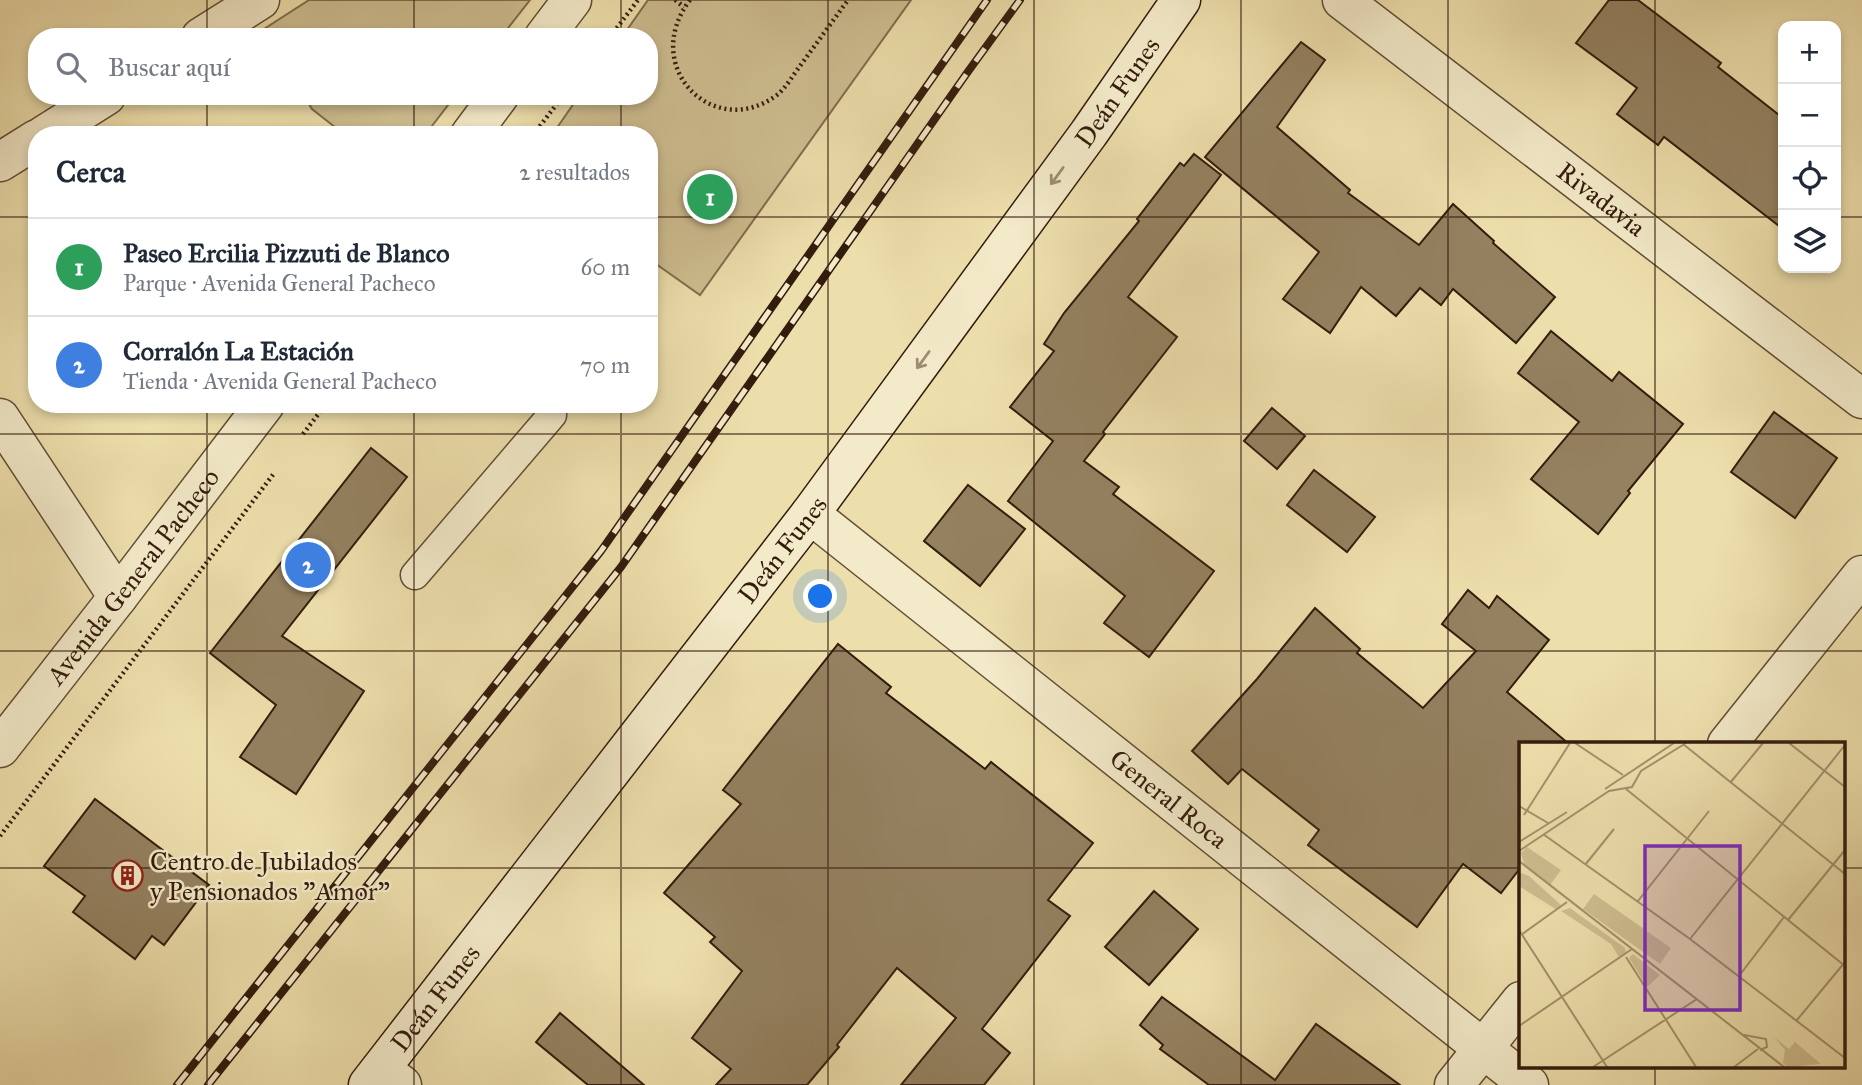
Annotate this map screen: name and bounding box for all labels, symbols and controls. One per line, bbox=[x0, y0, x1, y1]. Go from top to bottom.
map controls bbox=[1778, 21, 1841, 273]
button: + bbox=[1778, 21, 1841, 84]
search box bbox=[28, 28, 658, 105]
street label: Deán Funes bbox=[1068, 31, 1167, 154]
icon: search bbox=[52, 48, 90, 86]
text: Buscar aquí bbox=[108, 51, 230, 83]
button: − bbox=[1778, 84, 1841, 147]
button: locate bbox=[1778, 147, 1841, 210]
text: Cerca bbox=[56, 154, 125, 190]
street label: Rivadavia bbox=[1551, 155, 1652, 243]
text: 2 resultados bbox=[519, 158, 630, 186]
one-way arrow bbox=[1050, 166, 1064, 185]
pin: 1 bbox=[687, 171, 733, 223]
button: layers bbox=[1778, 210, 1841, 273]
text: Paseo Ercilia Pizzuti de Blanco bbox=[123, 237, 450, 269]
text: 1 bbox=[74, 253, 84, 281]
text: 60 m bbox=[581, 253, 630, 281]
text: Parque · Avenida General Pacheco bbox=[123, 269, 435, 297]
text: Corralón La Estación bbox=[123, 335, 354, 367]
one-way arrow bbox=[916, 350, 930, 369]
text: 2 bbox=[73, 351, 85, 379]
text: 70 m bbox=[580, 351, 630, 379]
text: Tienda · Avenida General Pacheco bbox=[123, 367, 437, 395]
street label: Avenida General Pacheco bbox=[39, 462, 226, 692]
street label: Deán Funes bbox=[731, 490, 834, 610]
pin: 2 bbox=[285, 539, 331, 591]
your location bbox=[803, 579, 837, 613]
street label: General Roca bbox=[1103, 742, 1234, 855]
inset map bbox=[1519, 742, 1844, 1068]
place label: Centro de Jubilados y Pensionados "Amor" bbox=[150, 845, 390, 907]
building icon: Centro de Jubilados y Pensionados "Amor" bbox=[110, 859, 144, 893]
street label: Deán Funes bbox=[384, 938, 487, 1058]

